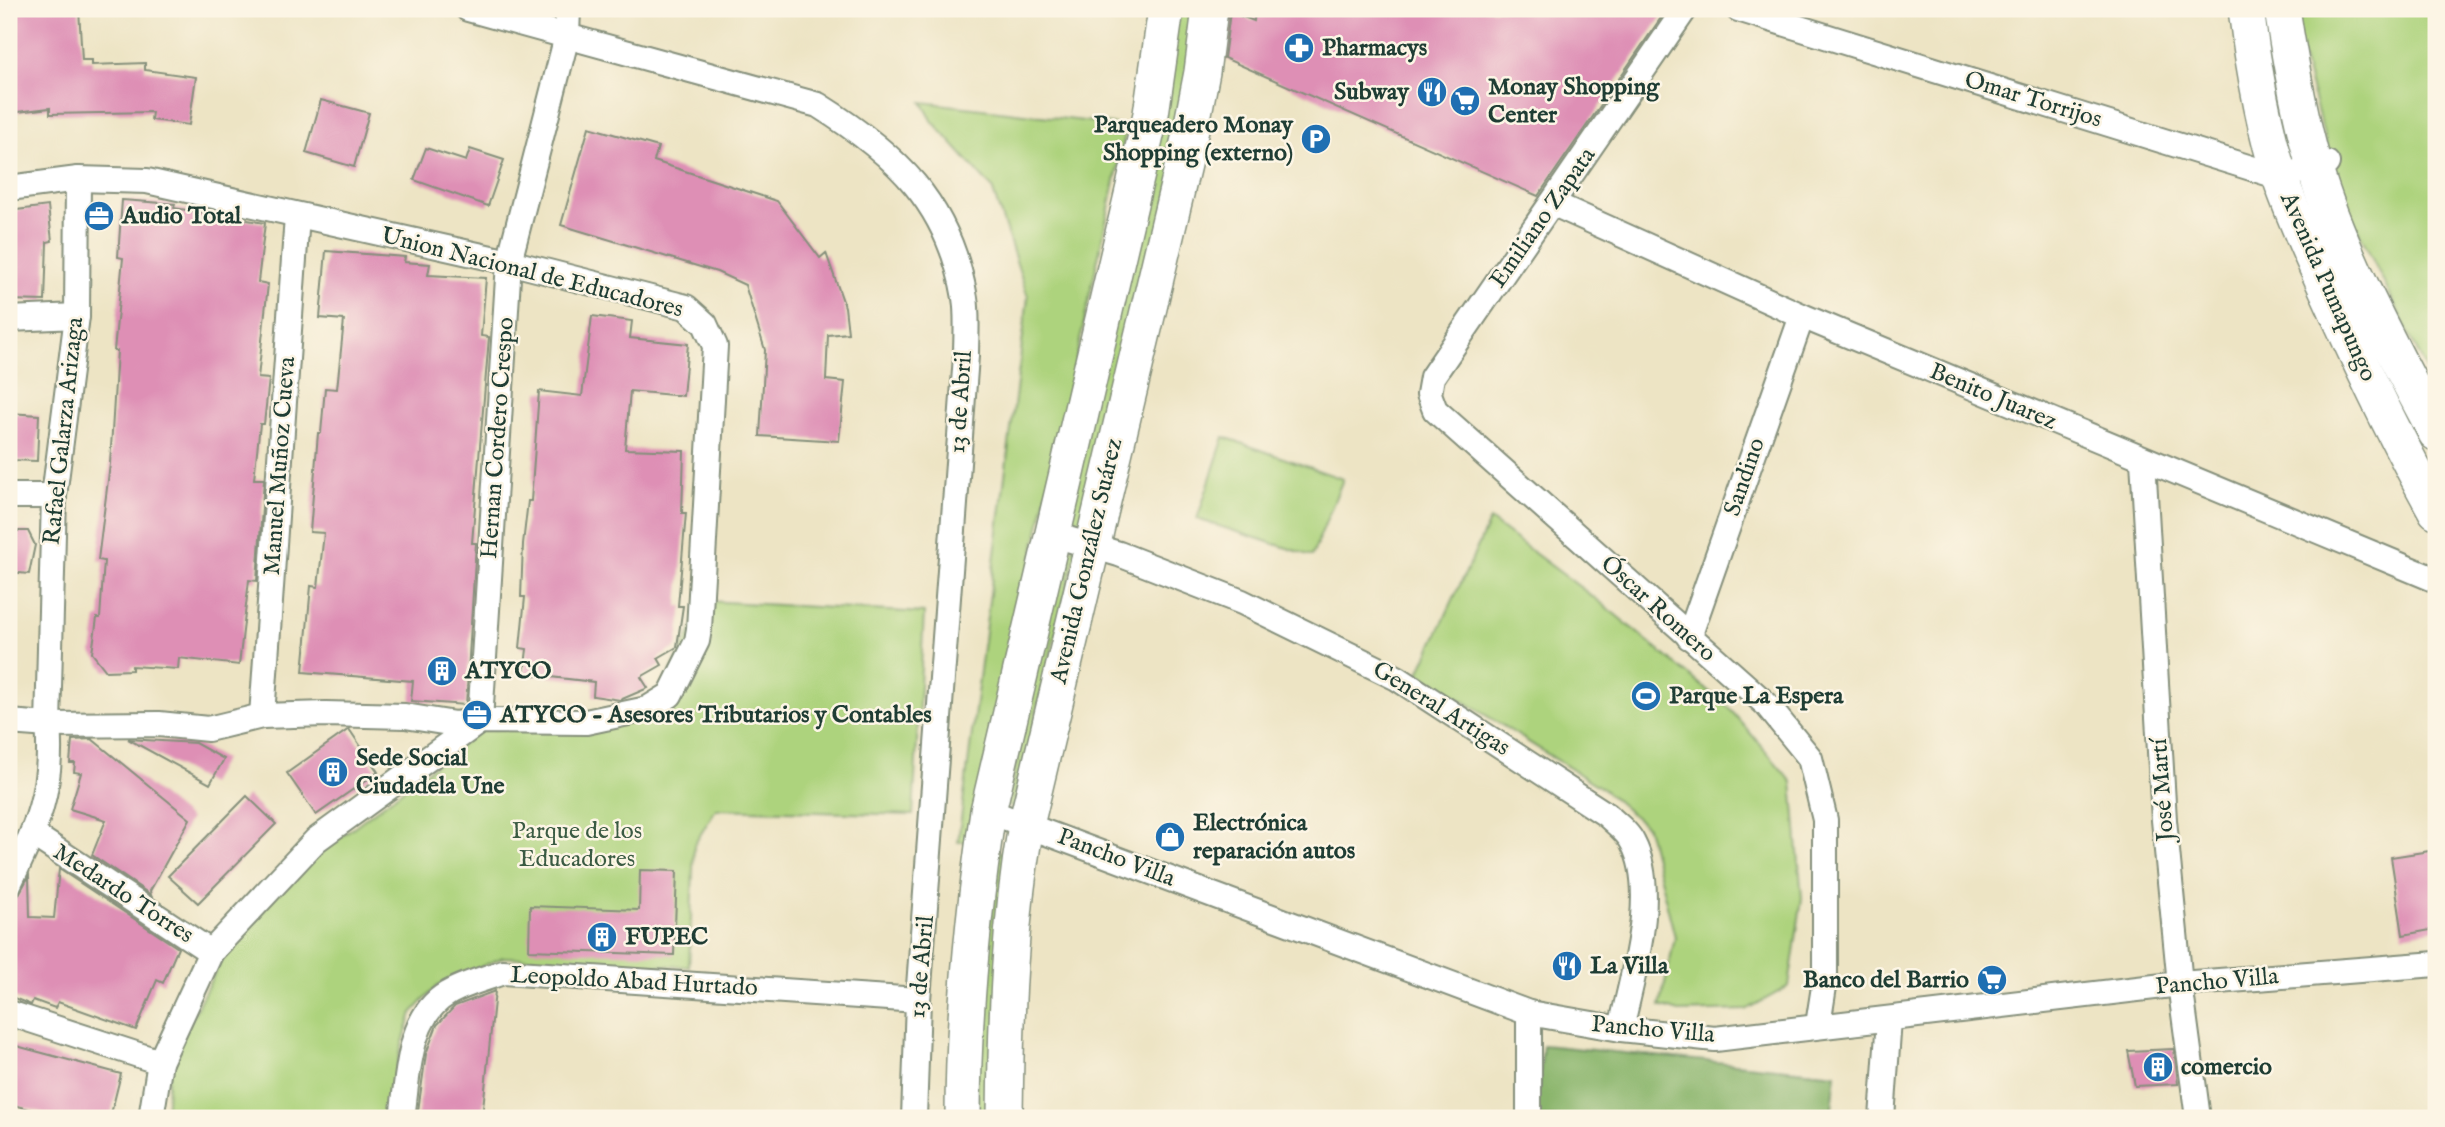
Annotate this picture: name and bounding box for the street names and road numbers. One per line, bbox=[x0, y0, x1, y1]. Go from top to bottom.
street label: Omar Torrijos bbox=[1961, 64, 2105, 136]
street label: Emiliano Zapata bbox=[1483, 141, 1603, 295]
street label: Avenida Pumapungo bbox=[2272, 187, 2384, 387]
street label: Union Nacional de Educadores bbox=[378, 220, 686, 326]
street label: Rafael Galarza Arizaga bbox=[37, 315, 91, 546]
street label: Hernan Cordero Crespo bbox=[474, 316, 522, 560]
street label: 13 de Abril bbox=[942, 349, 980, 454]
street label: Manuel Muñoz Cueva bbox=[257, 355, 303, 576]
street label: Benito Juarez bbox=[1925, 356, 2061, 438]
street label: Sandino bbox=[1717, 434, 1773, 520]
street label: Avenida González Suárez bbox=[1043, 435, 1130, 688]
street label: Óscar Romero bbox=[1594, 549, 1722, 669]
street label: General Artigas bbox=[1366, 654, 1516, 764]
street label: José Martí bbox=[2144, 736, 2182, 846]
street label: Pancho Villa bbox=[1053, 821, 1180, 895]
street label: Medardo Torres bbox=[47, 837, 199, 951]
street label: 13 de Abril bbox=[902, 914, 942, 1020]
street label: Leopoldo Abad Hurtado bbox=[509, 960, 759, 1004]
street label: Pancho Villa bbox=[2154, 961, 2281, 1003]
street label: Pancho Villa bbox=[1590, 1009, 1717, 1051]

